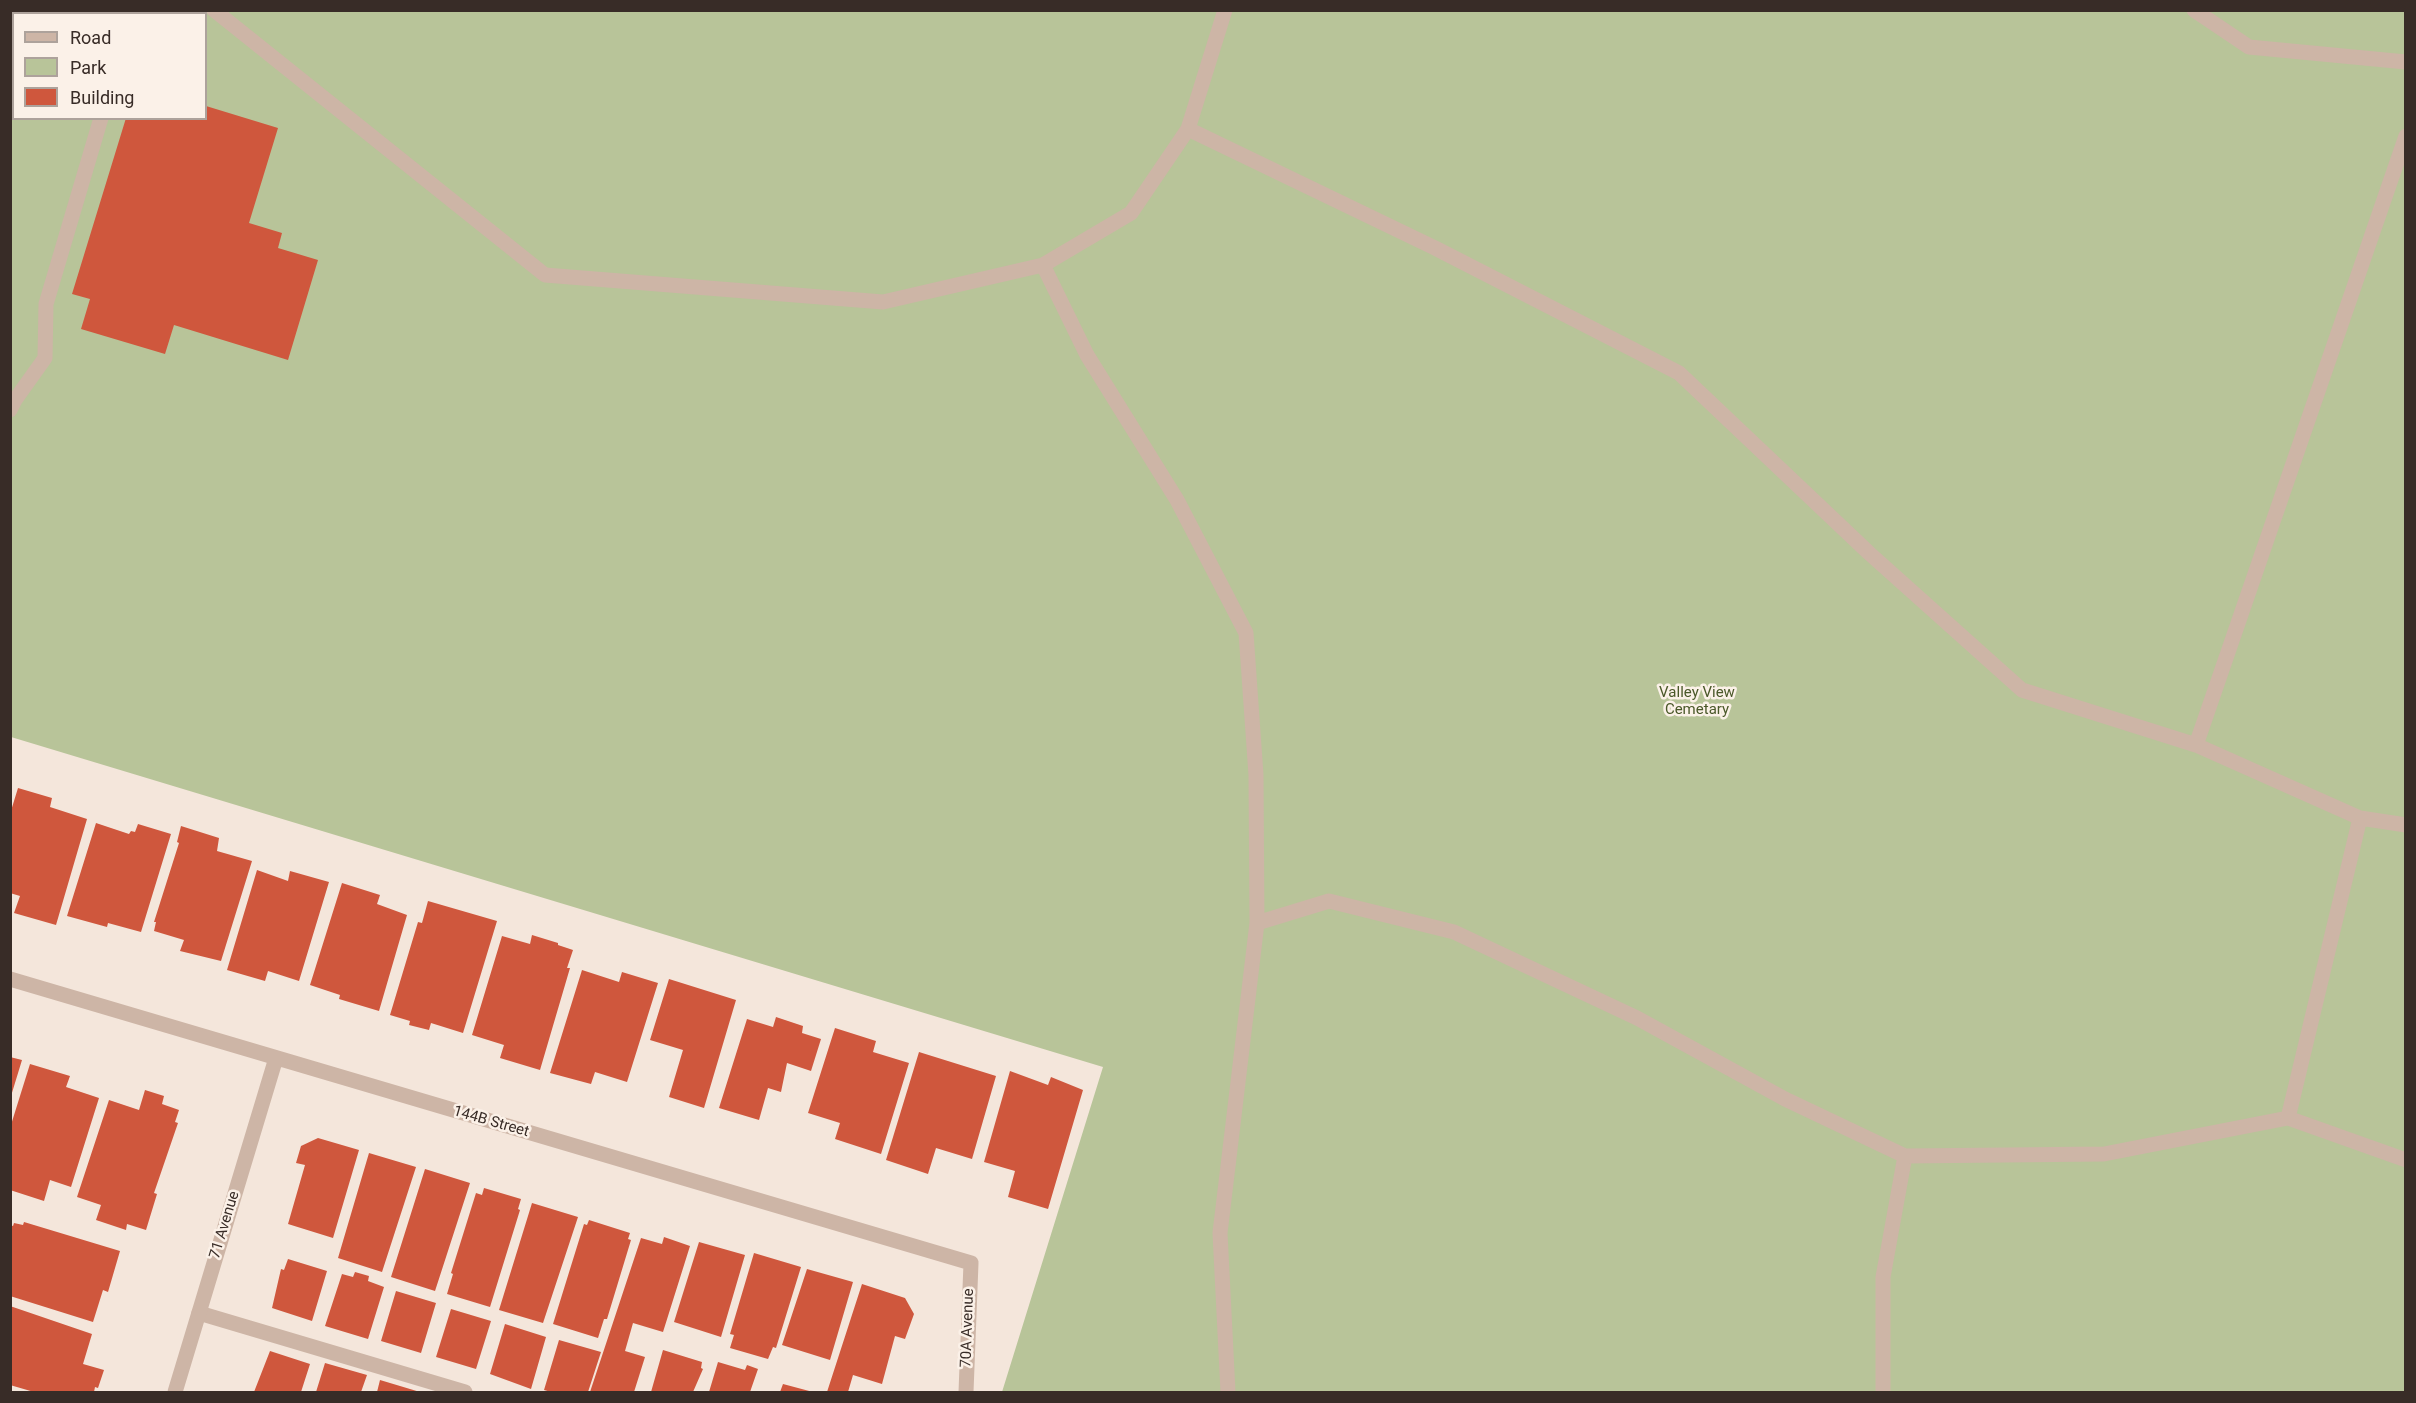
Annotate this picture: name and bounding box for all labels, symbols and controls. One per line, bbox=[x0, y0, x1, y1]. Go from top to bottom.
legend bbox=[12, 12, 207, 120]
text: Road bbox=[70, 27, 111, 48]
text: Park bbox=[70, 57, 106, 78]
text: Building bbox=[70, 87, 134, 108]
park label: Valley View Cemetary bbox=[1659, 684, 1735, 719]
street label: 144B Street bbox=[451, 1103, 531, 1141]
street label: 71 Avenue bbox=[206, 1189, 244, 1261]
street label: 70A Avenue bbox=[958, 1288, 978, 1368]

